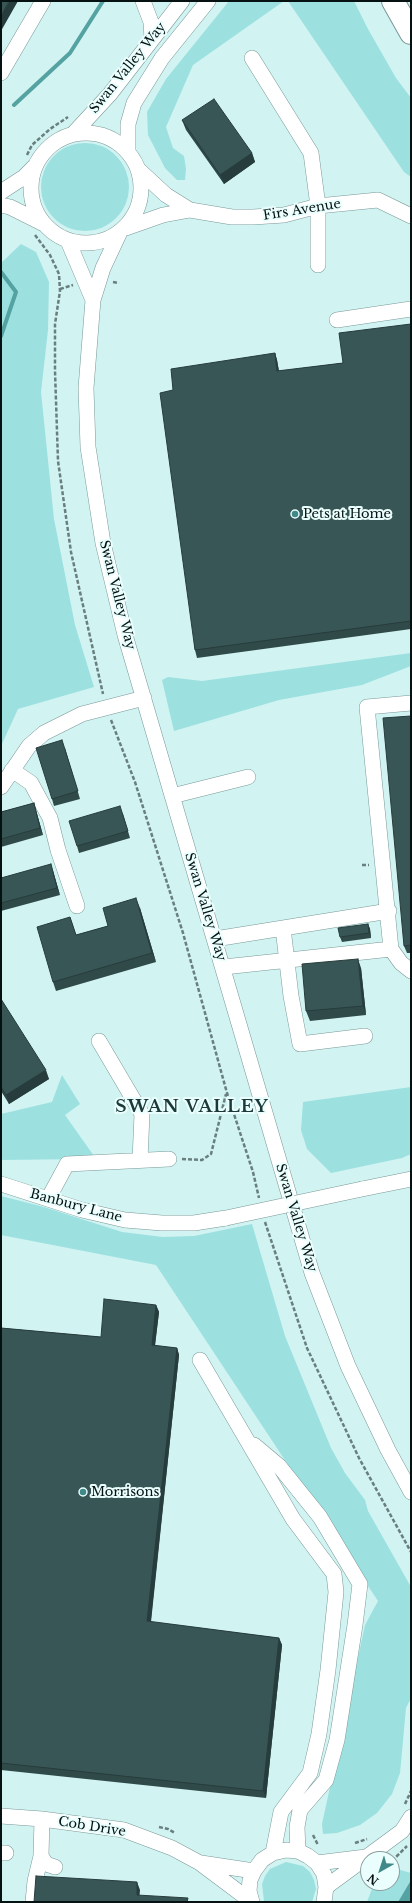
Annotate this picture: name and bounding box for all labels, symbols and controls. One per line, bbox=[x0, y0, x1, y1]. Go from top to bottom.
street label: Swan Valley Way bbox=[87, 19, 169, 117]
street label: Firs Avenue bbox=[262, 196, 342, 224]
place label: Pets at Home bbox=[303, 506, 391, 522]
marker: Pets at Home bbox=[290, 509, 300, 519]
street label: Swan Valley Way bbox=[96, 539, 138, 651]
street label: Swan Valley Way bbox=[181, 851, 229, 963]
district label: SWAN VALLEY bbox=[115, 1097, 269, 1117]
street label: Swan Valley Way bbox=[272, 1162, 320, 1274]
street label: Banbury Lane bbox=[28, 1186, 124, 1226]
place label: Morrisons bbox=[91, 1484, 159, 1500]
marker: Morrisons bbox=[78, 1487, 88, 1497]
street label: Cob Drive bbox=[57, 1814, 127, 1840]
north arrow bbox=[360, 1851, 400, 1891]
text: N bbox=[365, 1871, 382, 1888]

